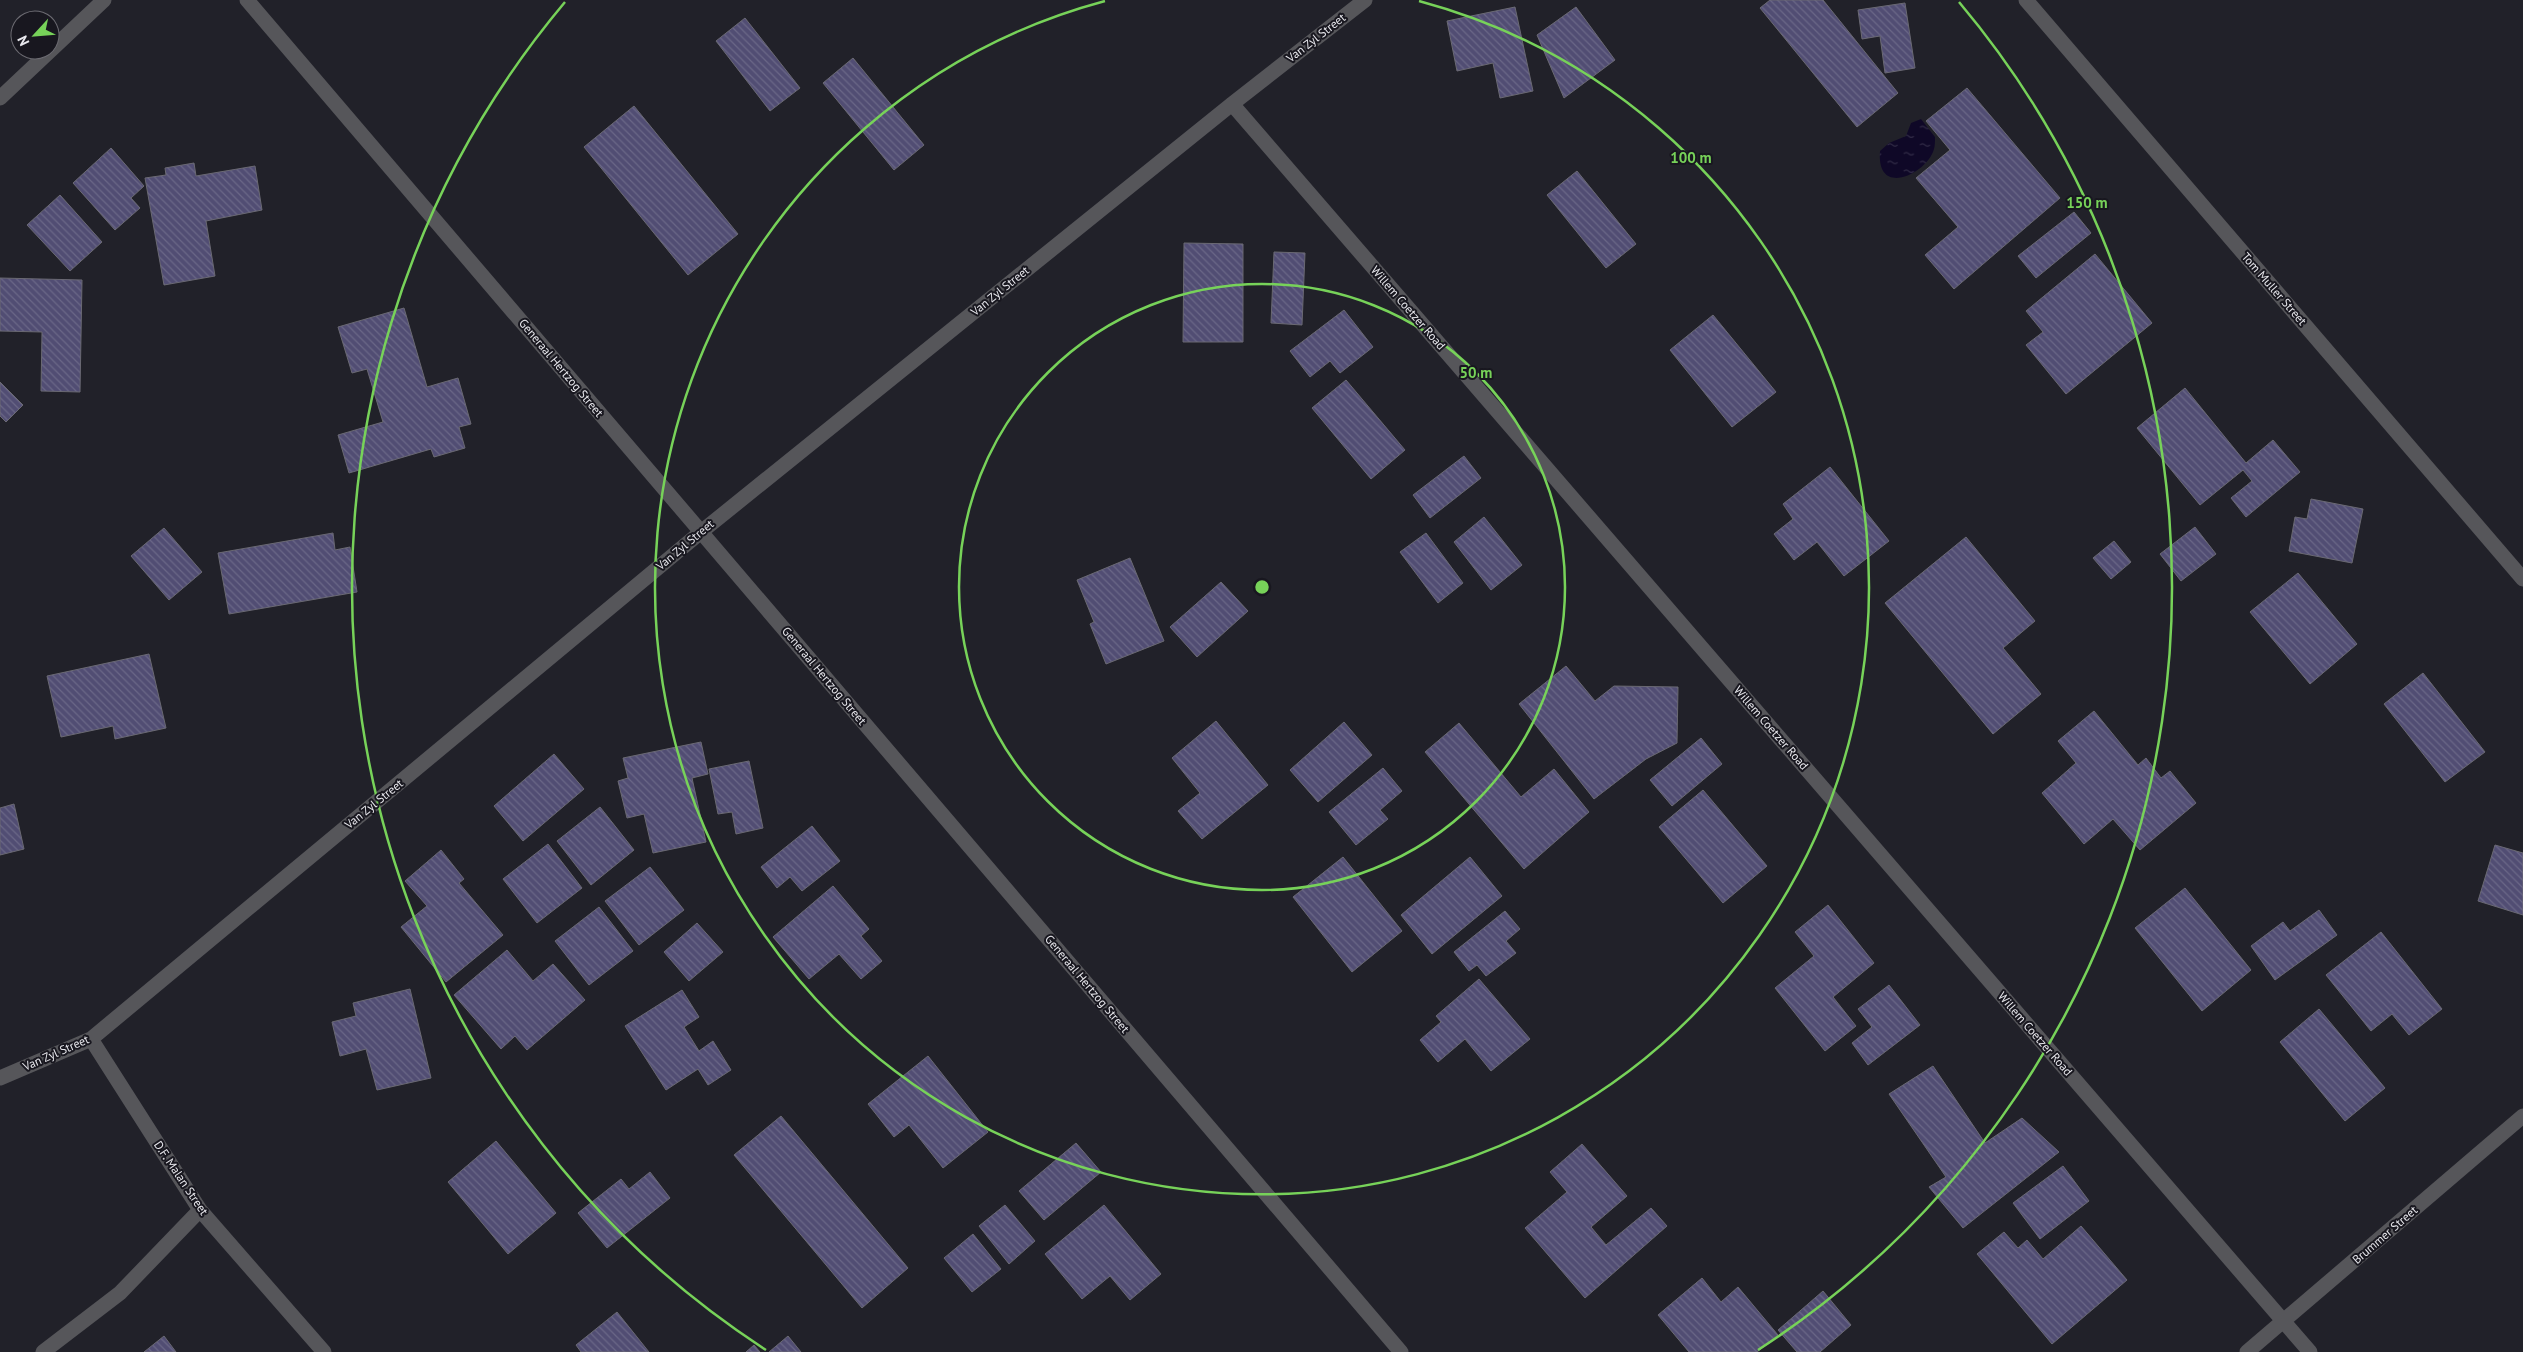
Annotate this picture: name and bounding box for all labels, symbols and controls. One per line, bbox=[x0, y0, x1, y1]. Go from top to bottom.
north arrow bbox=[10, 10, 60, 60]
street label: Van Zyl Street bbox=[1282, 10, 1348, 66]
text: N bbox=[13, 33, 33, 49]
text: 100 m bbox=[1670, 148, 1712, 167]
text: 150 m bbox=[2066, 193, 2108, 212]
street label: Tom Muller Street bbox=[2239, 249, 2310, 328]
street label: Van Zyl Street bbox=[967, 263, 1032, 319]
street label: Willem Coetzer Road bbox=[1368, 263, 1449, 353]
street label: Generaal Hertzog Street bbox=[516, 316, 607, 420]
text: 50 m bbox=[1460, 363, 1492, 382]
street label: Van Zyl Street bbox=[652, 516, 717, 574]
centre of rings bbox=[1253, 578, 1271, 596]
street label: Generaal Hertzog Street bbox=[779, 624, 870, 728]
street label: Willem Coetzer Road bbox=[1731, 683, 1812, 773]
street label: Van Zyl Street bbox=[341, 776, 406, 832]
street label: Generaal Hertzog Street bbox=[1042, 932, 1133, 1036]
street label: Willem Coetzer Road bbox=[1995, 989, 2076, 1079]
street label: Van Zyl Street bbox=[19, 1031, 91, 1074]
street label: D.F. Malan Street bbox=[151, 1138, 212, 1218]
street label: Brummer Street bbox=[2349, 1202, 2420, 1267]

